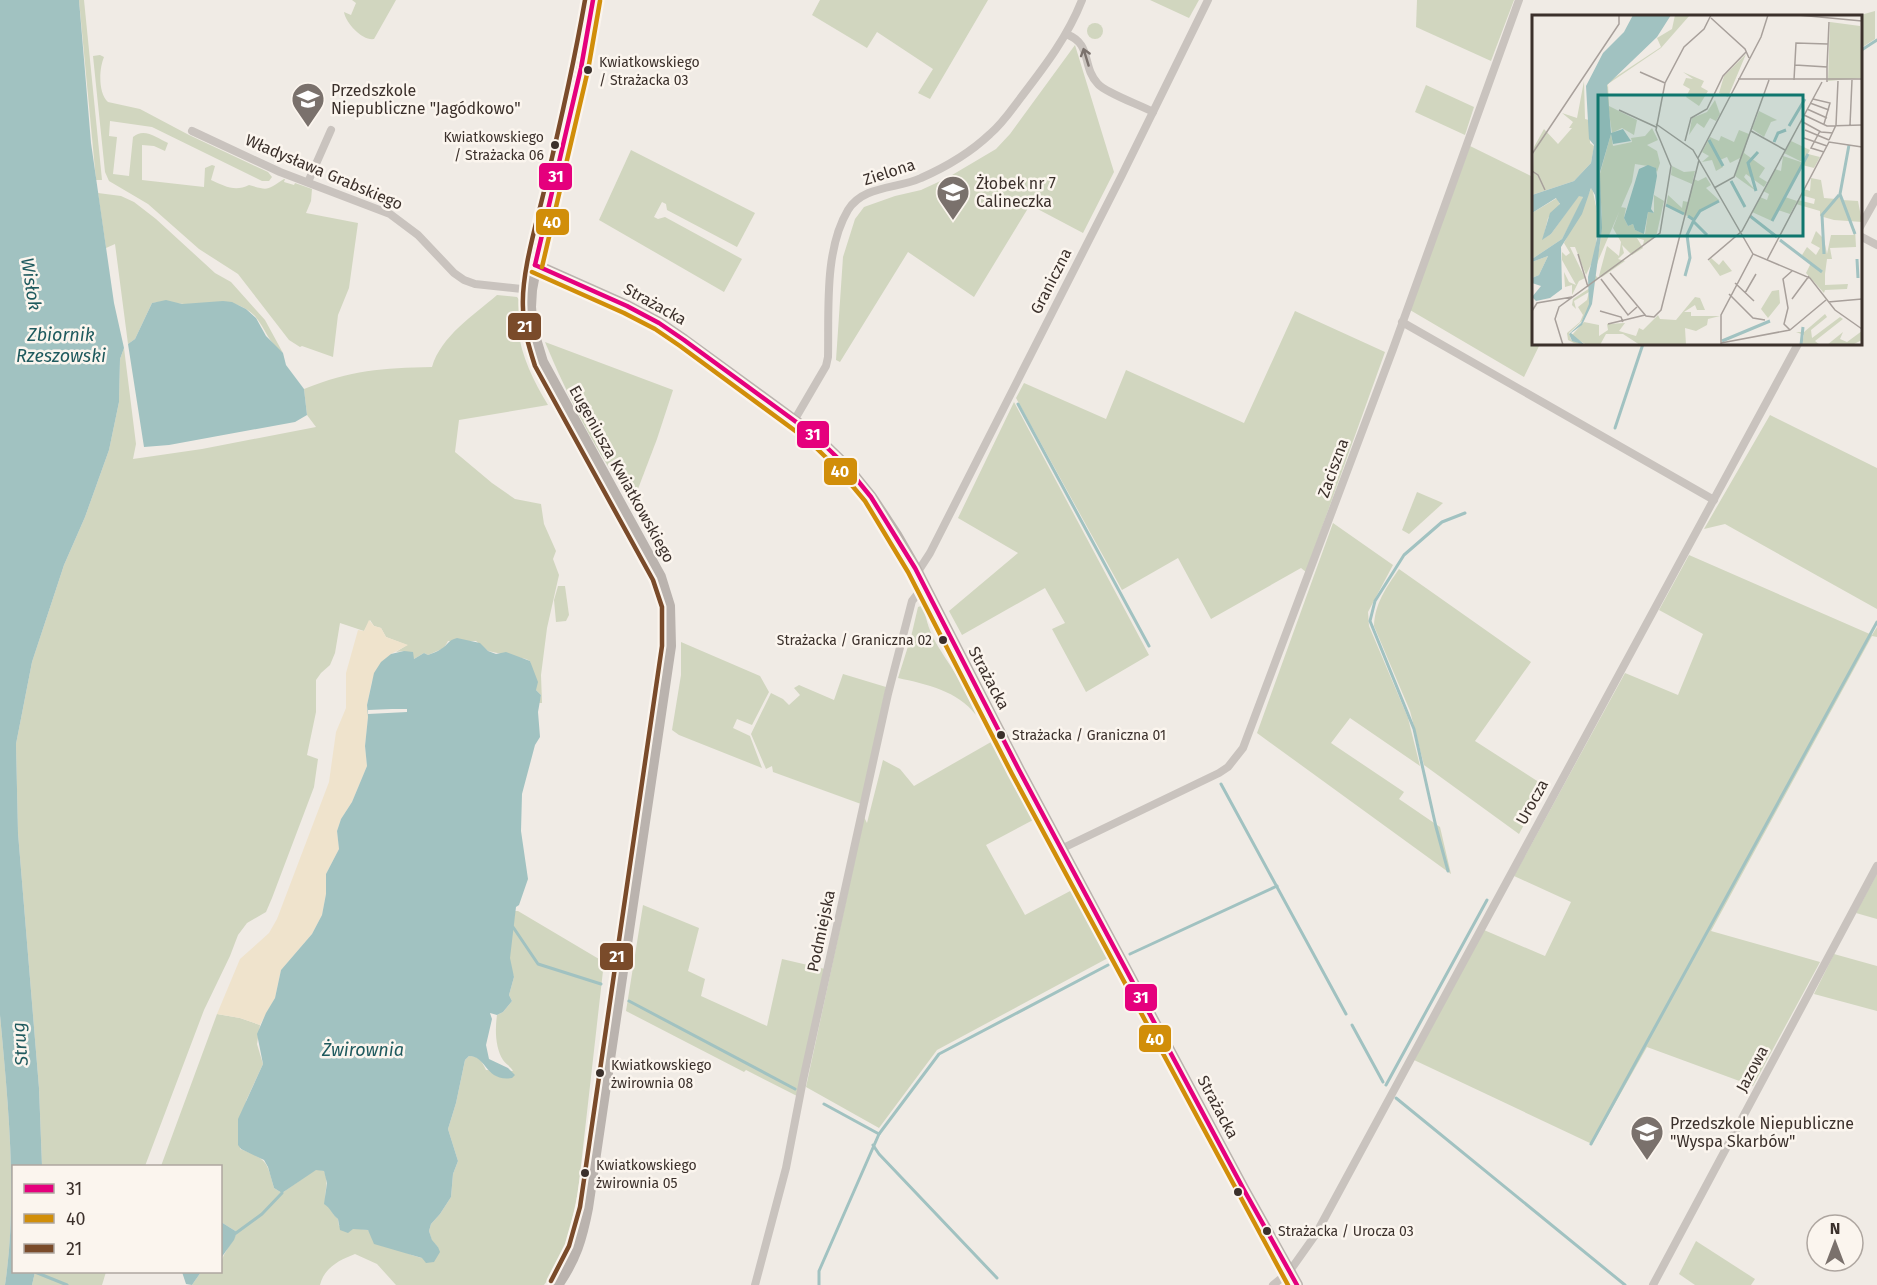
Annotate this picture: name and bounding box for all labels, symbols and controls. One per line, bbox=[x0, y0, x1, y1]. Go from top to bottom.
inset map bbox=[1532, 15, 1862, 345]
one-way arrow bbox=[1080, 48, 1091, 67]
place label: Kwiatkowskiego / Strażacka 03 bbox=[599, 54, 700, 89]
marker: Kwiatkowskiego / Strażacka 03 bbox=[582, 64, 594, 76]
school or university icon: Przedszkole Niepubliczne "Jagódkowo" bbox=[290, 81, 326, 128]
place label: Przedszkole Niepubliczne "Jagódkowo" bbox=[331, 81, 521, 118]
place label: Kwiatkowskiego / Strażacka 06 bbox=[443, 129, 544, 164]
street label: Władysława Grabskiego bbox=[242, 130, 406, 214]
marker: Kwiatkowskiego / Strażacka 06 bbox=[549, 139, 561, 151]
street label: Zielona bbox=[861, 155, 917, 189]
line badge: 31 bbox=[538, 162, 573, 191]
text: 31 bbox=[547, 167, 564, 186]
place label: Żłobek nr 7 Calineczka bbox=[976, 173, 1056, 211]
school or university icon: Żłobek nr 7 Calineczka bbox=[935, 174, 971, 221]
line badge: 40 bbox=[535, 208, 570, 236]
text: 40 bbox=[543, 213, 561, 232]
street label: Graniczna bbox=[1026, 245, 1076, 317]
water label: Wisłok bbox=[16, 256, 46, 312]
street label: Strażacka bbox=[620, 279, 690, 329]
line badge: 21 bbox=[507, 312, 542, 341]
text: 21 bbox=[517, 317, 533, 336]
water label: Zbiornik Rzeszowski bbox=[16, 324, 106, 367]
street label: Eugeniusza Kwiatkowskiego bbox=[565, 382, 679, 566]
line badge: 31 bbox=[796, 420, 830, 449]
text: 31 bbox=[804, 425, 821, 444]
street label: Zaciszna bbox=[1314, 436, 1352, 500]
line badge: 40 bbox=[823, 457, 858, 486]
text: 40 bbox=[831, 462, 849, 481]
place label: Strażacka / Graniczna 02 bbox=[777, 632, 932, 649]
marker: Strażacka / Graniczna 02 bbox=[937, 634, 949, 646]
street label: Strażacka bbox=[965, 643, 1013, 713]
place label: Strażacka / Graniczna 01 bbox=[1012, 727, 1166, 744]
marker: Strażacka / Graniczna 01 bbox=[995, 729, 1007, 741]
street label: Urocza bbox=[1512, 776, 1552, 828]
street label: Podmiejska bbox=[803, 888, 839, 974]
line badge: 21 bbox=[599, 942, 634, 971]
text: 21 bbox=[609, 947, 625, 966]
line badge: 31 bbox=[1124, 983, 1158, 1012]
text: 31 bbox=[1132, 988, 1149, 1007]
water label: Strug bbox=[7, 1021, 33, 1068]
line badge: 40 bbox=[1138, 1024, 1172, 1053]
text: 40 bbox=[1146, 1030, 1164, 1049]
water label: Żwirownia bbox=[321, 1039, 404, 1061]
street label: Jazowa bbox=[1732, 1043, 1772, 1095]
place label: Kwiatkowskiego żwirownia 08 bbox=[611, 1057, 712, 1092]
marker: Kwiatkowskiego żwirownia 08 bbox=[594, 1067, 606, 1079]
street label: Strażacka bbox=[1194, 1072, 1242, 1142]
school or university icon: Przedszkole Niepubliczne "Wyspa Skarbów" bbox=[1629, 1114, 1665, 1161]
place label: Przedszkole Niepubliczne "Wyspa Skarbów" bbox=[1670, 1114, 1854, 1151]
place label: Kwiatkowskiego żwirownia 05 bbox=[596, 1157, 697, 1192]
legend bbox=[12, 1165, 222, 1273]
marker: Kwiatkowskiego żwirownia 05 bbox=[579, 1167, 591, 1179]
text: 31 bbox=[66, 1178, 82, 1200]
unlabelled marker bbox=[1232, 1186, 1244, 1198]
text: 40 bbox=[66, 1208, 86, 1230]
north arrow bbox=[1805, 1213, 1865, 1273]
text: N bbox=[1830, 1219, 1840, 1238]
place label: Strażacka / Urocza 03 bbox=[1278, 1223, 1414, 1240]
marker: Strażacka / Urocza 03 bbox=[1261, 1225, 1273, 1237]
text: 21 bbox=[66, 1238, 82, 1260]

